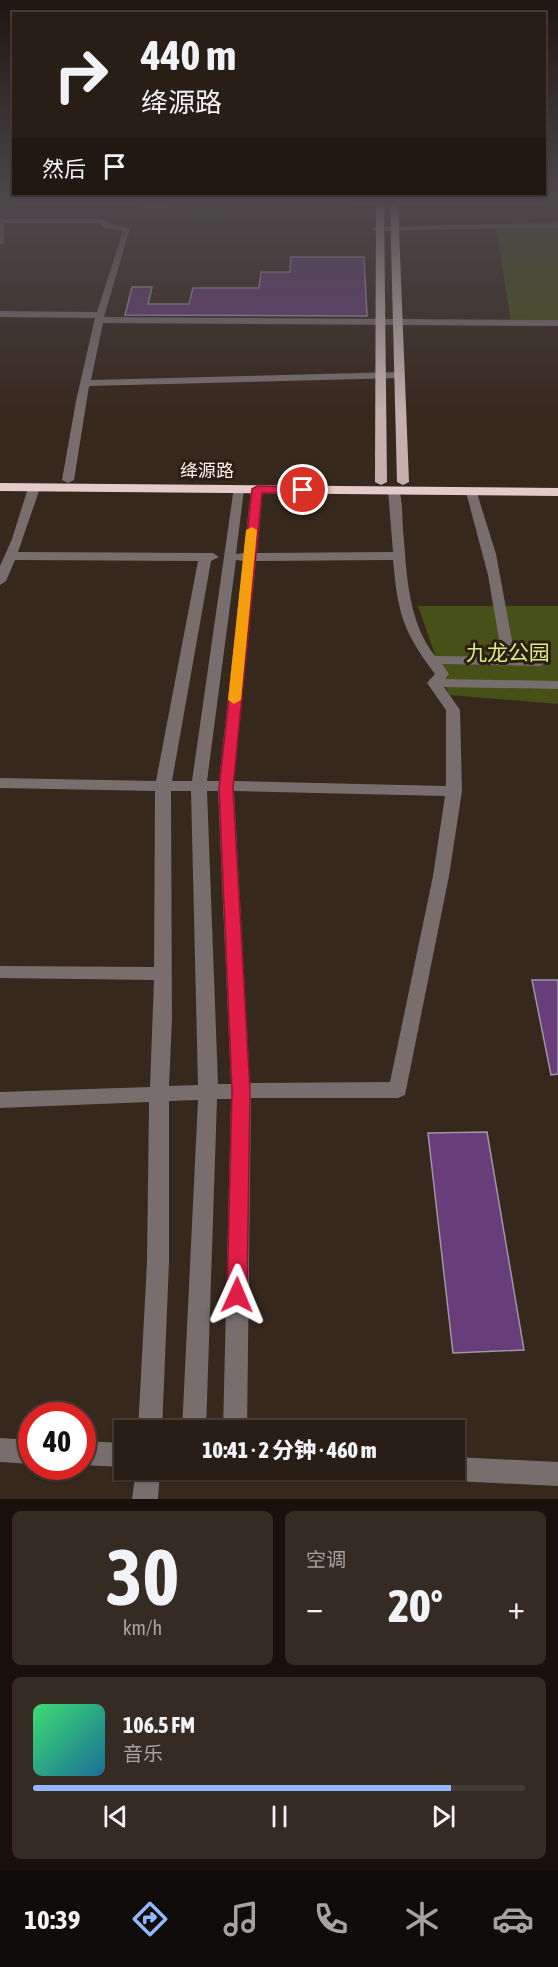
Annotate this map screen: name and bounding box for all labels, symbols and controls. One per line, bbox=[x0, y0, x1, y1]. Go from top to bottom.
text: 440 m bbox=[141, 31, 236, 79]
icon: right bbox=[42, 36, 120, 114]
text: 绛源路 bbox=[141, 87, 222, 118]
icon: arrive bbox=[98, 150, 131, 183]
text: 然后 bbox=[42, 156, 86, 182]
street label: 绛源路 bbox=[180, 460, 234, 481]
pin bbox=[277, 464, 328, 515]
icon: arrive bbox=[286, 473, 319, 506]
park label: 九龙公园 bbox=[466, 640, 550, 664]
position arrow bbox=[205, 1263, 269, 1327]
speed limit sign: 40 bbox=[18, 1402, 96, 1480]
text: 10:41 · 2 分钟 · 460 m bbox=[202, 1437, 377, 1463]
text: 30 bbox=[106, 1532, 179, 1622]
text: 空调 bbox=[306, 1548, 346, 1571]
text: 20° bbox=[388, 1580, 443, 1632]
text: − bbox=[306, 1588, 323, 1626]
text: + bbox=[508, 1588, 525, 1626]
text: km/h bbox=[123, 1616, 162, 1639]
text: 106.5 FM bbox=[123, 1712, 195, 1738]
text: 音乐 bbox=[123, 1742, 163, 1765]
icon: previous bbox=[99, 1800, 132, 1833]
icon: pause bbox=[263, 1800, 296, 1833]
icon: next bbox=[427, 1800, 460, 1833]
icon: directions bbox=[129, 1898, 171, 1940]
icon: music bbox=[220, 1898, 262, 1940]
icon: phone bbox=[310, 1898, 352, 1940]
icon: climate bbox=[401, 1898, 443, 1940]
icon: car bbox=[492, 1898, 534, 1940]
text: 10:39 bbox=[24, 1904, 80, 1935]

